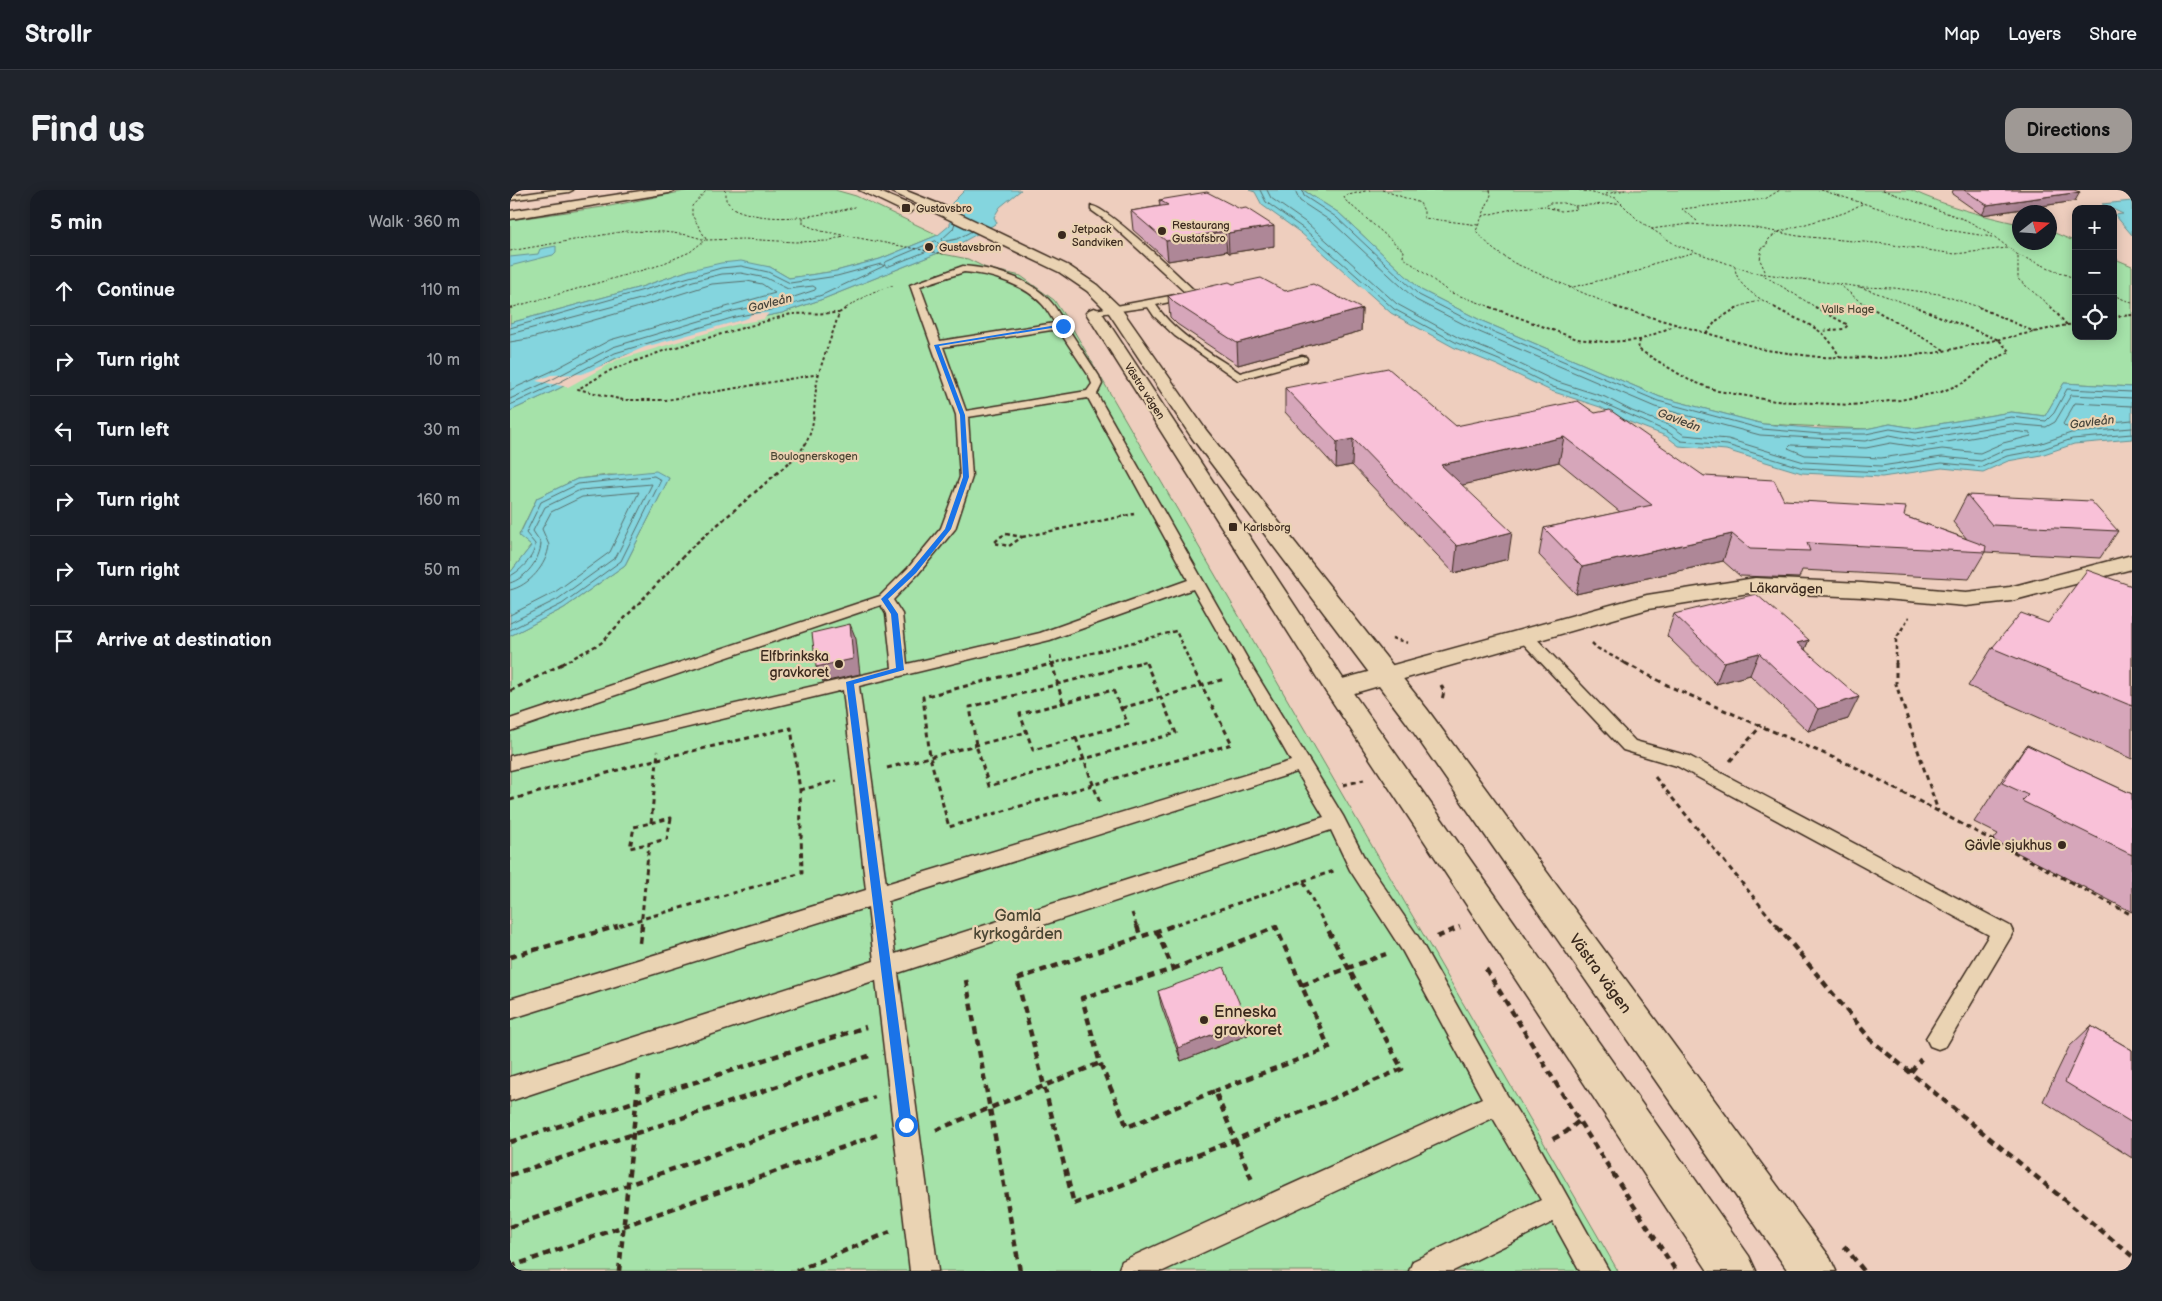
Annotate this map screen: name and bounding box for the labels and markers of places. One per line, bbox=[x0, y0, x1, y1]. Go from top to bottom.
marker: Gustavsbro bbox=[900, 202, 912, 214]
place label: Gustavsbro bbox=[916, 202, 972, 215]
place label: Restaurang Gustafsbro bbox=[1172, 219, 1230, 245]
place label: Jetpack Sandviken bbox=[1072, 223, 1123, 249]
marker: Restaurang Gustafsbro bbox=[1156, 225, 1168, 237]
marker: Jetpack Sandviken bbox=[1056, 229, 1068, 241]
marker: Gustavsbron bbox=[923, 241, 935, 253]
place label: Gustavsbron bbox=[939, 241, 1001, 254]
marker: Karlsborg bbox=[1227, 521, 1239, 533]
place label: Karlsborg bbox=[1243, 521, 1291, 534]
place label: Elfbrinkska gravkoret bbox=[760, 648, 830, 681]
marker: Elfbrinkska gravkoret bbox=[833, 658, 845, 670]
place label: Gävle sjukhus bbox=[1964, 837, 2052, 854]
marker: Gävle sjukhus bbox=[2056, 839, 2068, 851]
place label: Enneska gravkoret bbox=[1214, 1003, 1282, 1040]
marker: Enneska gravkoret bbox=[1198, 1014, 1210, 1026]

